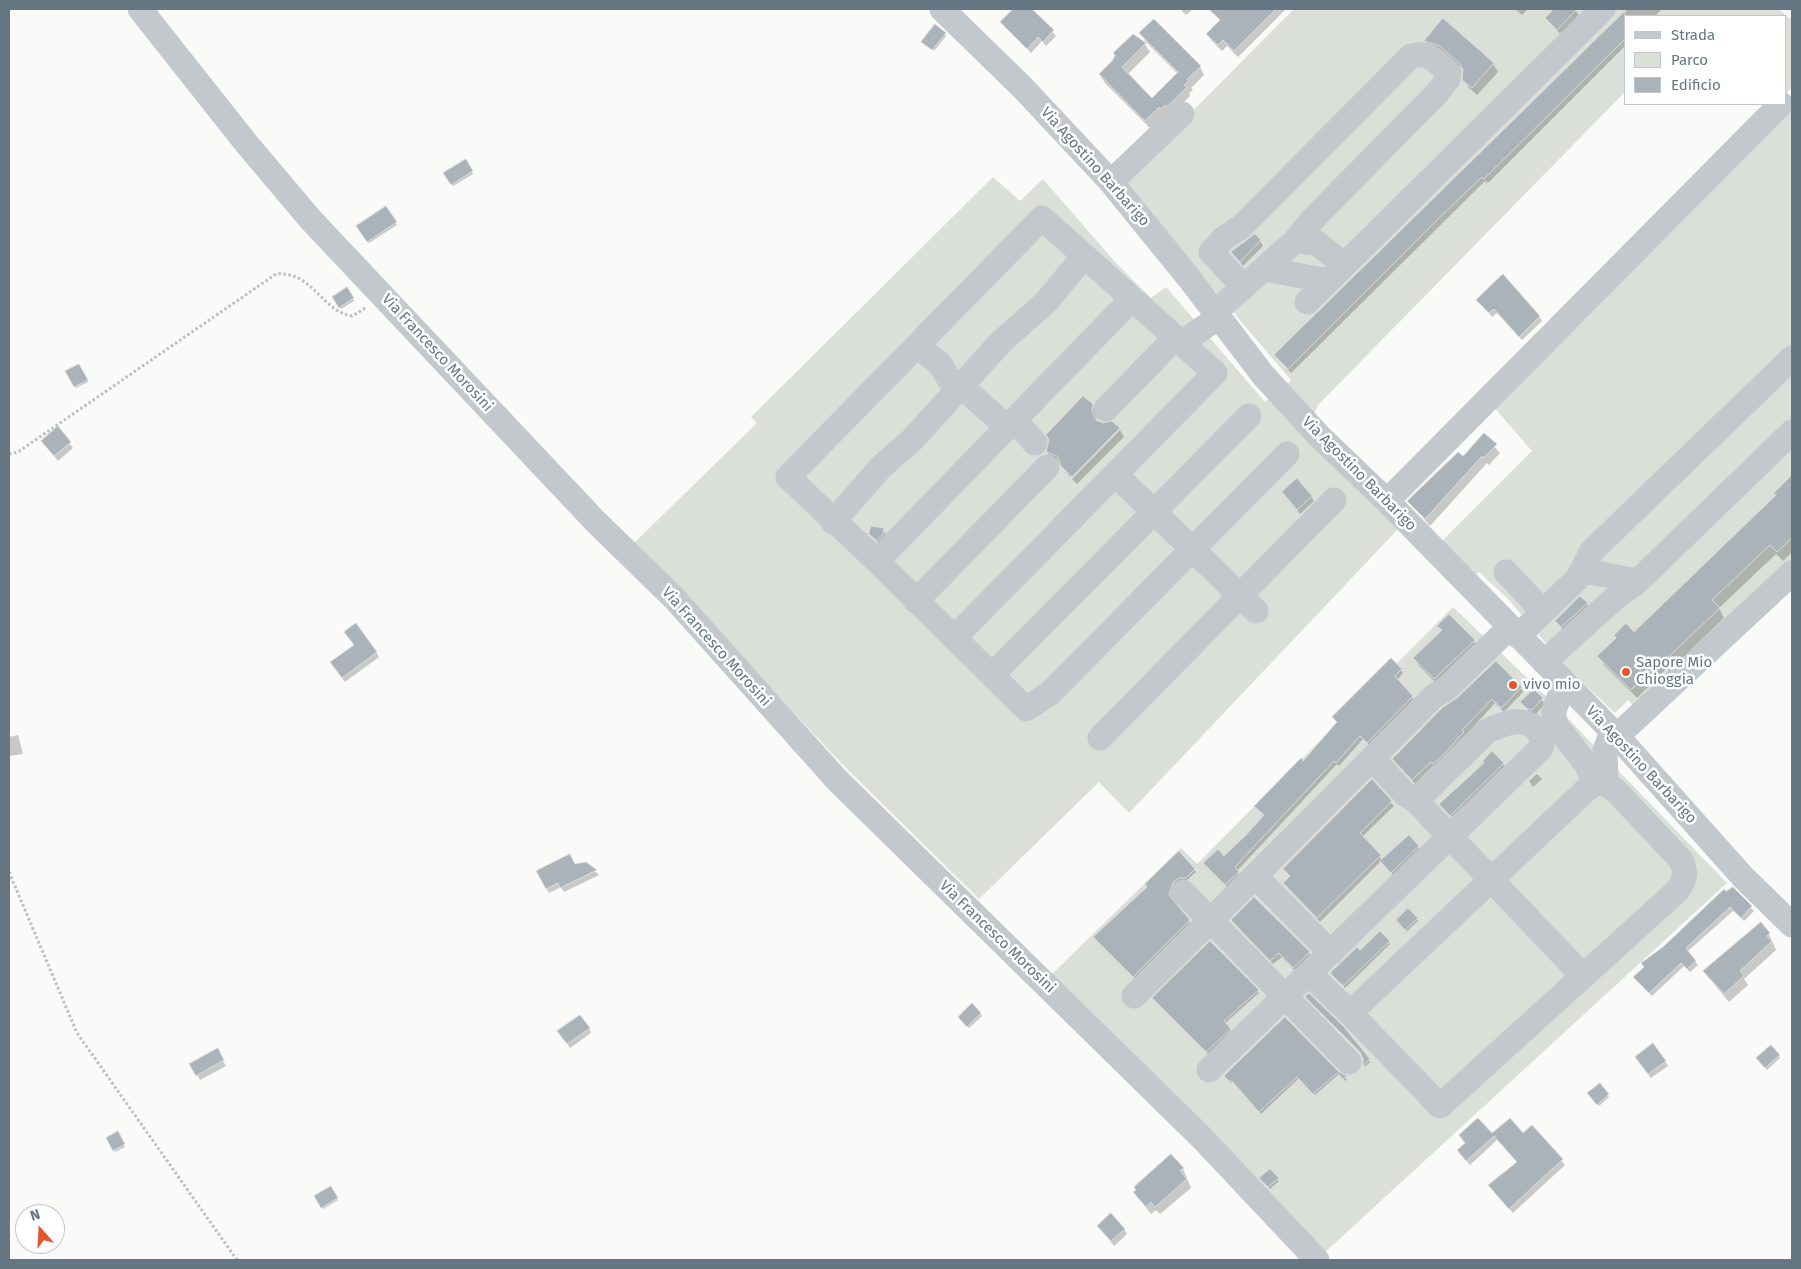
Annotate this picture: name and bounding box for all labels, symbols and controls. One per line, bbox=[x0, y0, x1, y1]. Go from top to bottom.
legend bbox=[1624, 15, 1786, 105]
text: Strada bbox=[1671, 26, 1715, 44]
text: Parco bbox=[1671, 51, 1708, 69]
text: Edificio bbox=[1671, 76, 1721, 94]
street label: Via Agostino Barbarigo bbox=[1037, 104, 1153, 230]
street label: Via Francesco Morosini bbox=[378, 290, 496, 416]
street label: Via Agostino Barbarigo bbox=[1298, 413, 1420, 535]
street label: Via Francesco Morosini bbox=[658, 584, 774, 710]
place label: Sapore Mio Chioggia bbox=[1636, 654, 1712, 689]
marker: Sapore Mio Chioggia bbox=[1620, 666, 1632, 678]
place label: vivo mio bbox=[1523, 676, 1581, 694]
marker: vivo mio bbox=[1507, 679, 1519, 691]
street label: Via Agostino Barbarigo bbox=[1582, 703, 1700, 827]
street label: Via Francesco Morosini bbox=[935, 877, 1059, 997]
north arrow bbox=[15, 1204, 65, 1254]
text: N bbox=[28, 1206, 42, 1225]

